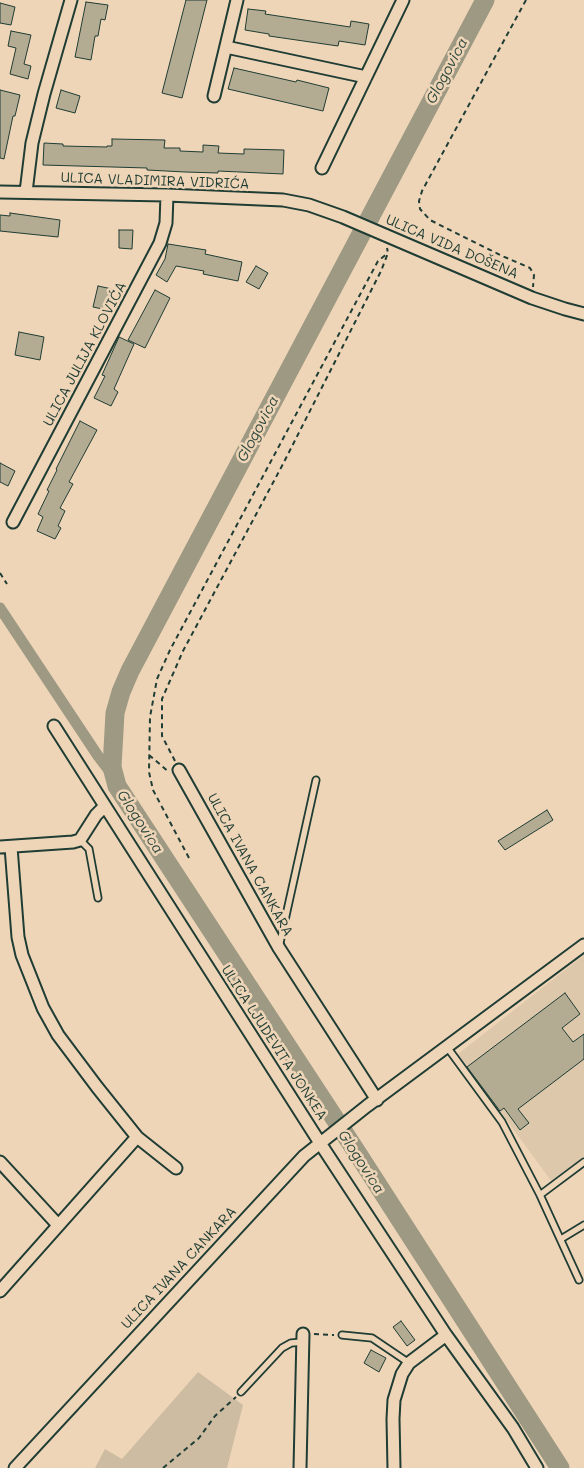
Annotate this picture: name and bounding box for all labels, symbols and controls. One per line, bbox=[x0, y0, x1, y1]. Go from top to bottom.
water label: Glogovica bbox=[422, 35, 472, 107]
street label: ULICA VLADIMIRA VIDRIĆA bbox=[60, 169, 250, 193]
street label: ULICA VIDA DOŠENA bbox=[383, 211, 521, 283]
street label: ULICA JULIJA KLOVIĆA bbox=[40, 279, 130, 429]
water label: Glogovica bbox=[233, 393, 283, 465]
water label: Glogovica bbox=[113, 787, 167, 857]
street label: ULICA IVANA CANKARA bbox=[204, 790, 296, 940]
street label: ULICA LJUDEVITA JONKEA bbox=[218, 962, 330, 1124]
water label: Glogovica bbox=[334, 1127, 388, 1197]
street label: ULICA IVANA CANKARA bbox=[118, 1203, 240, 1333]

